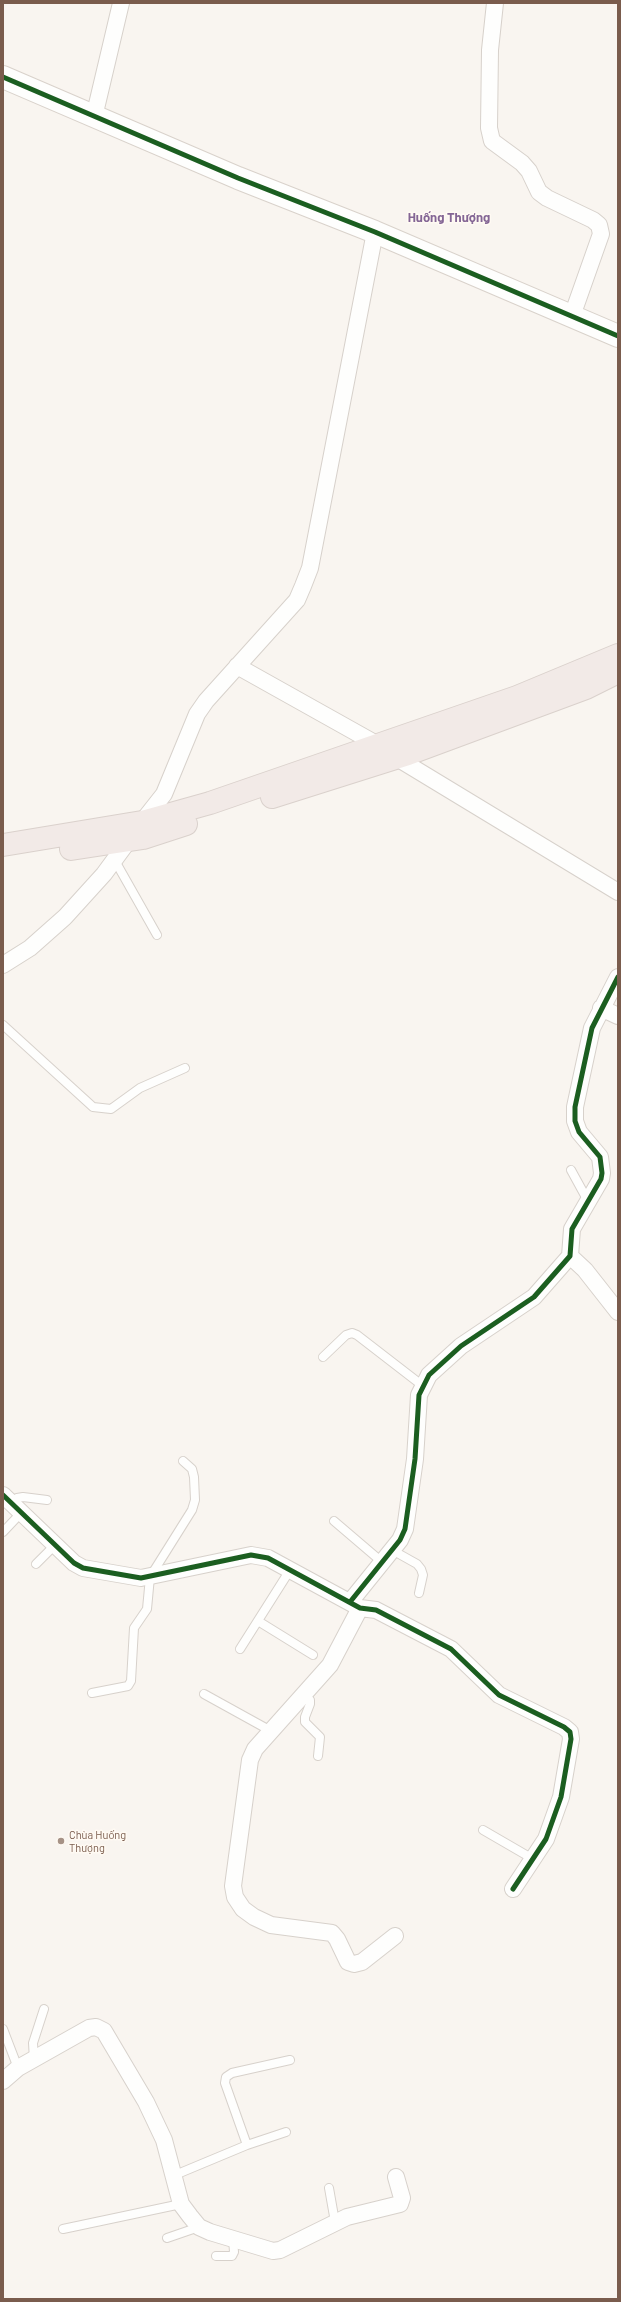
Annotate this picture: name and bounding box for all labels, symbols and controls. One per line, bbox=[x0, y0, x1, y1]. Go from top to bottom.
district label: Huống Thượng bbox=[408, 210, 490, 226]
place label: Chùa Huống Thượng bbox=[69, 1828, 126, 1854]
marker: Chùa Huống Thượng bbox=[56, 1836, 66, 1846]

